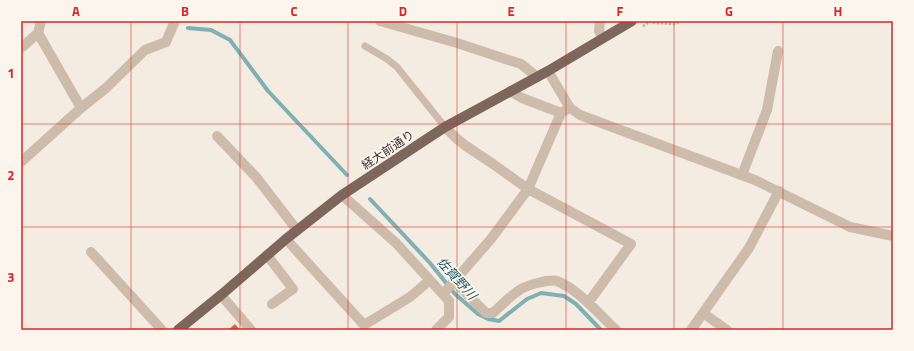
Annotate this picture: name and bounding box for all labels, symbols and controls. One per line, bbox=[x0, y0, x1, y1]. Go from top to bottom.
text: A bbox=[72, 1, 80, 21]
text: B bbox=[181, 1, 189, 21]
text: C bbox=[290, 1, 298, 21]
text: D bbox=[399, 1, 407, 21]
text: E bbox=[507, 1, 515, 21]
text: F bbox=[617, 1, 624, 21]
text: G bbox=[725, 1, 733, 21]
text: H bbox=[834, 1, 842, 21]
text: 1 bbox=[7, 63, 15, 83]
street label: 経大前通り bbox=[358, 125, 418, 174]
text: 2 bbox=[7, 165, 15, 185]
water label: 佐賀野川 bbox=[432, 252, 483, 305]
text: 3 bbox=[7, 267, 15, 287]

